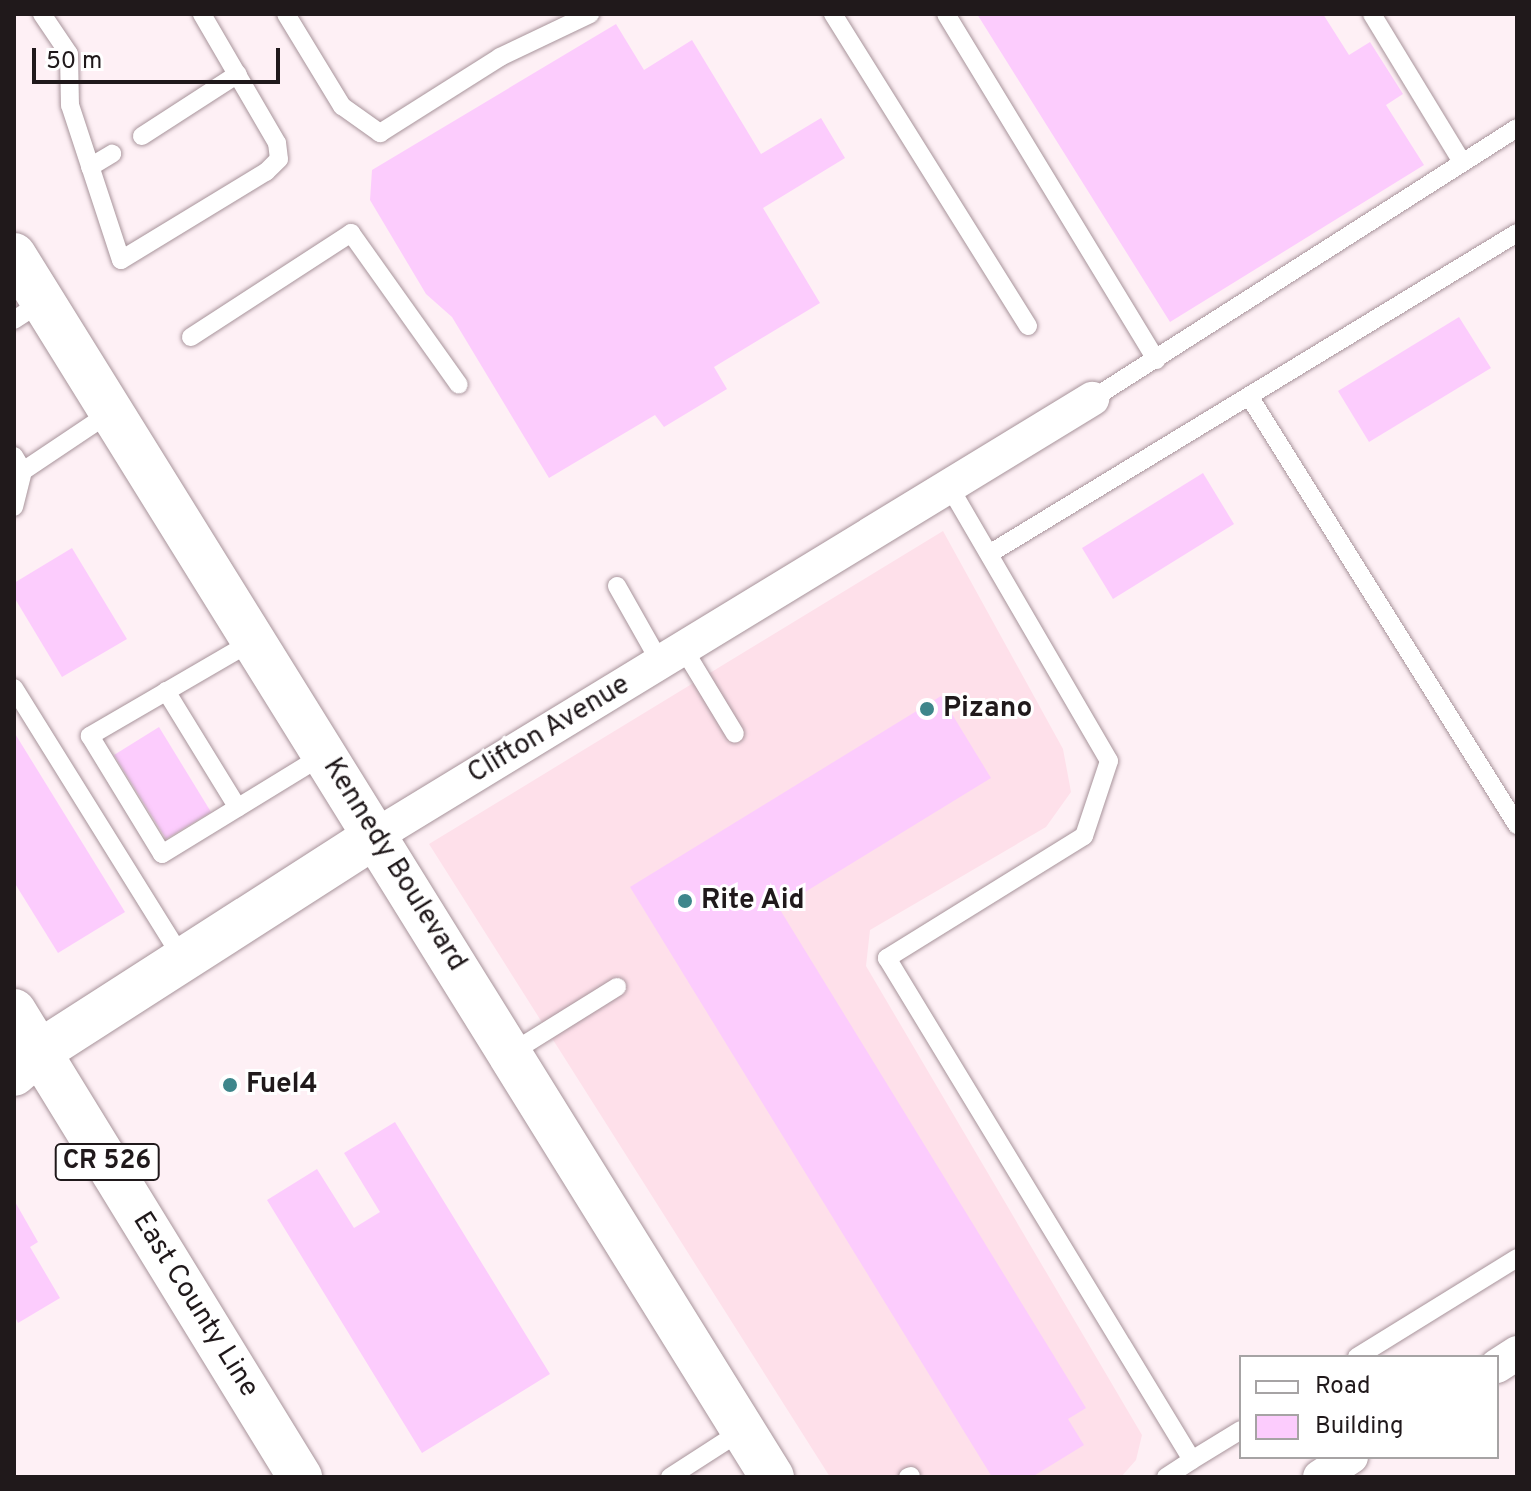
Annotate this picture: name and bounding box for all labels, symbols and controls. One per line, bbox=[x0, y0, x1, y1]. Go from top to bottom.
scale bar bbox=[36, 32, 284, 82]
text: 50 m bbox=[46, 47, 102, 77]
street label: Clifton Avenue bbox=[462, 668, 636, 792]
place label: Pizano bbox=[943, 692, 1032, 726]
marker: Pizano bbox=[918, 700, 936, 718]
street label: Kennedy Boulevard bbox=[315, 752, 473, 978]
place label: Rite Aid bbox=[701, 884, 806, 918]
marker: Rite Aid bbox=[676, 892, 694, 910]
place label: Fuel4 bbox=[246, 1068, 318, 1102]
marker: Fuel4 bbox=[221, 1076, 239, 1094]
road number: CR 526 bbox=[53, 1140, 161, 1184]
street label: East County Line bbox=[125, 1206, 265, 1404]
legend bbox=[1239, 1355, 1499, 1459]
text: Road bbox=[1315, 1372, 1371, 1402]
text: Building bbox=[1315, 1412, 1404, 1442]

